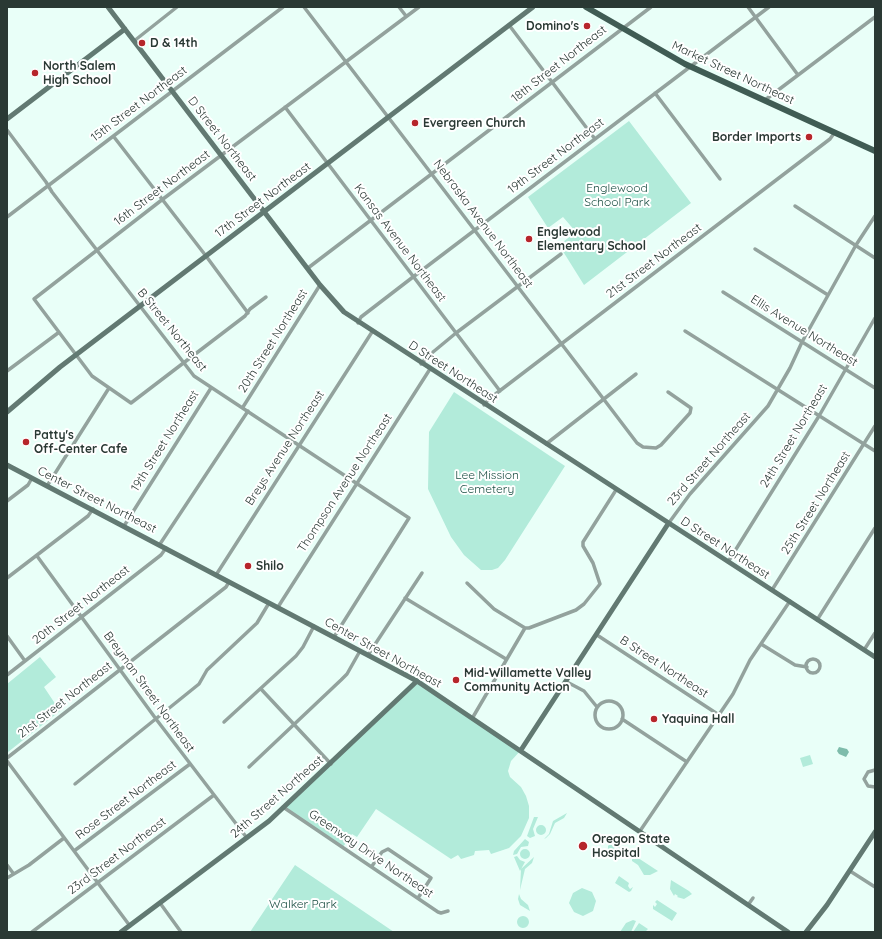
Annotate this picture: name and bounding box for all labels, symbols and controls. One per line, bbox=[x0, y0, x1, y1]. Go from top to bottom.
place label: Domino's bbox=[526, 19, 579, 33]
marker: Domino's bbox=[582, 21, 592, 31]
street label: 18th Street Northeast bbox=[509, 22, 609, 106]
place label: D & 14th bbox=[150, 36, 197, 50]
marker: D & 14th bbox=[137, 38, 147, 48]
street label: Market Street Northeast bbox=[669, 38, 797, 108]
place label: North Salem High School bbox=[43, 59, 116, 87]
street label: 15th Street Northeast bbox=[88, 63, 190, 145]
marker: North Salem High School bbox=[30, 68, 40, 78]
street label: D Street Northeast bbox=[185, 94, 259, 184]
street label: 19th Street Northeast bbox=[505, 115, 607, 197]
place label: Evergreen Church bbox=[423, 116, 526, 130]
marker: Evergreen Church bbox=[410, 118, 420, 128]
place label: Border Imports bbox=[712, 130, 801, 144]
marker: Border Imports bbox=[804, 132, 814, 142]
street label: 16th Street Northeast bbox=[111, 147, 213, 229]
street label: Nebraska Avenue Northeast bbox=[430, 157, 536, 291]
street label: 17th Street Northeast bbox=[212, 159, 314, 241]
street label: Kansas Avenue Northeast bbox=[351, 181, 449, 305]
park label: Englewood School Park bbox=[584, 181, 650, 209]
street label: 21st Street Northeast bbox=[604, 221, 704, 301]
place label: Englewood Elementary School bbox=[537, 225, 646, 253]
marker: Englewood Elementary School bbox=[524, 234, 534, 244]
street label: B Street Northeast bbox=[134, 286, 210, 374]
street label: 20th Street Northeast bbox=[235, 287, 311, 395]
street label: Ellis Avenue Northeast bbox=[748, 292, 860, 370]
street label: D Street Northeast bbox=[406, 338, 500, 406]
street label: 24th Street Northeast bbox=[757, 382, 831, 490]
street label: 19th Street Northeast bbox=[128, 388, 202, 494]
street label: Breys Avenue Northeast bbox=[242, 388, 328, 508]
street label: 23rd Street Northeast bbox=[664, 409, 754, 509]
street label: Thompson Avenue Northeast bbox=[295, 411, 395, 555]
place label: Patty's Off-Center Cafe bbox=[34, 428, 128, 456]
marker: Patty's Off-Center Cafe bbox=[21, 437, 31, 447]
street label: 25th Street Northeast bbox=[778, 449, 854, 557]
street label: Center Street Northeast bbox=[35, 464, 159, 536]
park label: Lee Mission Cemetery bbox=[455, 468, 519, 496]
street label: D Street Northeast bbox=[678, 514, 772, 582]
place label: Shilo bbox=[256, 559, 284, 573]
marker: Shilo bbox=[243, 561, 253, 571]
street label: 20th Street Northeast bbox=[30, 563, 132, 647]
street label: Center Street Northeast bbox=[322, 615, 444, 691]
street label: Breyman Street Northeast bbox=[100, 629, 198, 755]
street label: B Street Northeast bbox=[617, 633, 711, 701]
street label: 21st Street Northeast bbox=[15, 659, 115, 741]
place label: Mid-Willamette Valley Community Action bbox=[464, 666, 591, 694]
marker: Mid-Willamette Valley Community Action bbox=[451, 675, 461, 685]
place label: Yaquina Hall bbox=[662, 712, 734, 726]
marker: Yaquina Hall bbox=[649, 714, 659, 724]
street label: 24th Street Northeast bbox=[228, 753, 326, 841]
street label: Rose Street Northeast bbox=[73, 757, 179, 843]
street label: Greenway Drive Northeast bbox=[306, 807, 436, 901]
street label: 23rd Street Northeast bbox=[65, 814, 169, 898]
place label: Oregon State Hospital bbox=[592, 832, 670, 860]
marker: Oregon State Hospital bbox=[577, 840, 589, 852]
park label: Walker Park bbox=[269, 897, 337, 911]

